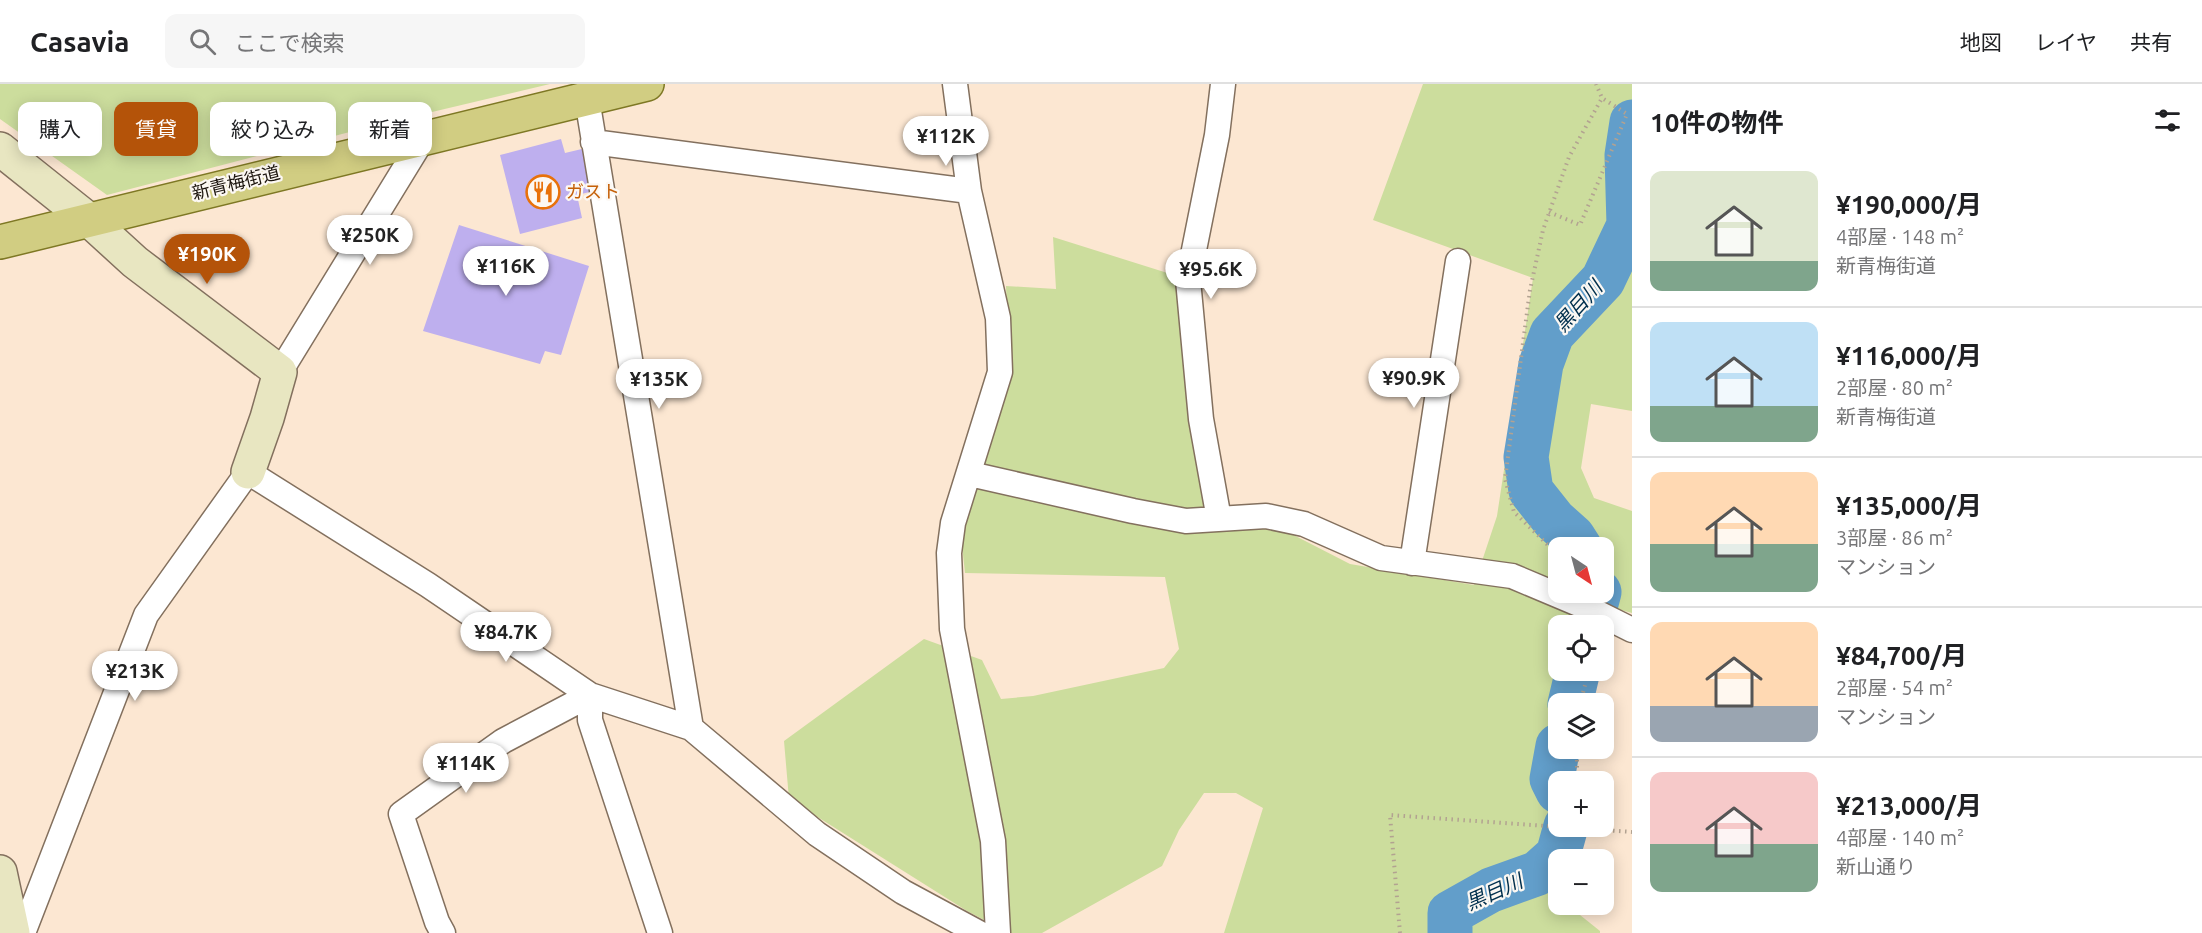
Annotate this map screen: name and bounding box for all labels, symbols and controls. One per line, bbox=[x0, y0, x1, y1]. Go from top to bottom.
search box bbox=[165, 14, 585, 68]
icon: search bbox=[186, 25, 219, 58]
text: Casavia bbox=[30, 26, 129, 57]
text: ここで検索 bbox=[234, 30, 344, 55]
text: 地図 bbox=[1960, 30, 2002, 54]
text: レイヤ bbox=[2035, 30, 2097, 54]
text: 共有 bbox=[2130, 30, 2172, 54]
chip: 購入 bbox=[18, 102, 102, 156]
chip: 賃貸 bbox=[114, 102, 198, 156]
chip: 絞り込み bbox=[210, 102, 336, 156]
chip: 新着 bbox=[348, 102, 432, 156]
icon: filters bbox=[2151, 104, 2184, 137]
text: 10件の物件 bbox=[1650, 108, 1783, 137]
pin: ¥112K bbox=[904, 116, 988, 167]
text: ¥112K bbox=[917, 124, 975, 147]
street label: 新青梅街道 bbox=[190, 161, 282, 203]
restaurant icon: ガスト bbox=[525, 174, 561, 210]
place label: ガスト bbox=[566, 181, 620, 201]
text: ¥190,000/月 bbox=[1836, 190, 1982, 219]
icon: home bbox=[1698, 195, 1770, 267]
pin: ¥250K bbox=[328, 215, 412, 266]
text: ¥250K bbox=[341, 223, 399, 246]
text: 4部屋 · 148 m² bbox=[1836, 225, 1964, 248]
pin: ¥190K bbox=[165, 234, 249, 285]
text: ¥190K bbox=[178, 242, 236, 265]
pin: ¥116K bbox=[464, 246, 548, 297]
pin: ¥95.6K bbox=[1162, 249, 1260, 300]
text: ¥116K bbox=[477, 254, 535, 277]
text: 新青梅街道 bbox=[1836, 254, 1936, 277]
text: ¥95.6K bbox=[1179, 257, 1243, 280]
water label: 黒目川 bbox=[1549, 274, 1608, 336]
text: ¥116,000/月 bbox=[1836, 341, 1982, 370]
icon: home bbox=[1698, 346, 1770, 418]
pin: ¥90.9K bbox=[1365, 358, 1463, 409]
pin: ¥135K bbox=[617, 359, 701, 410]
text: ¥90.9K bbox=[1382, 366, 1446, 389]
text: ¥135K bbox=[630, 367, 688, 390]
text: 2部屋 · 80 m² bbox=[1836, 376, 1953, 399]
text: 新青梅街道 bbox=[1836, 405, 1936, 428]
text: ¥135,000/月 bbox=[1836, 491, 1982, 520]
icon: home bbox=[1698, 496, 1770, 568]
text: 3部屋 · 86 m² bbox=[1836, 526, 1953, 549]
north arrow bbox=[1548, 537, 1614, 603]
map controls bbox=[1548, 537, 1614, 915]
text: マンション bbox=[1836, 555, 1936, 578]
pin: ¥84.7K bbox=[457, 612, 555, 663]
button: locate bbox=[1548, 615, 1614, 681]
text: ¥84.7K bbox=[474, 620, 538, 643]
text: ¥84,700/月 bbox=[1836, 641, 1967, 670]
icon: home bbox=[1698, 646, 1770, 718]
pin: ¥213K bbox=[93, 651, 177, 702]
text: ¥213K bbox=[106, 659, 164, 682]
text: 2部屋 · 54 m² bbox=[1836, 676, 1953, 699]
button: layers bbox=[1548, 693, 1614, 759]
text: マンション bbox=[1836, 705, 1936, 728]
pin: ¥114K bbox=[424, 743, 508, 794]
text: ¥114K bbox=[437, 751, 495, 774]
button: + bbox=[1548, 771, 1614, 837]
text: ¥213,000/月 bbox=[1836, 791, 1982, 820]
icon: home bbox=[1698, 796, 1770, 868]
text: 4部屋 · 140 m² bbox=[1836, 826, 1964, 849]
button: − bbox=[1548, 849, 1614, 915]
text: 新山通り bbox=[1836, 855, 1916, 878]
water label: 黒目川 bbox=[1462, 868, 1528, 914]

